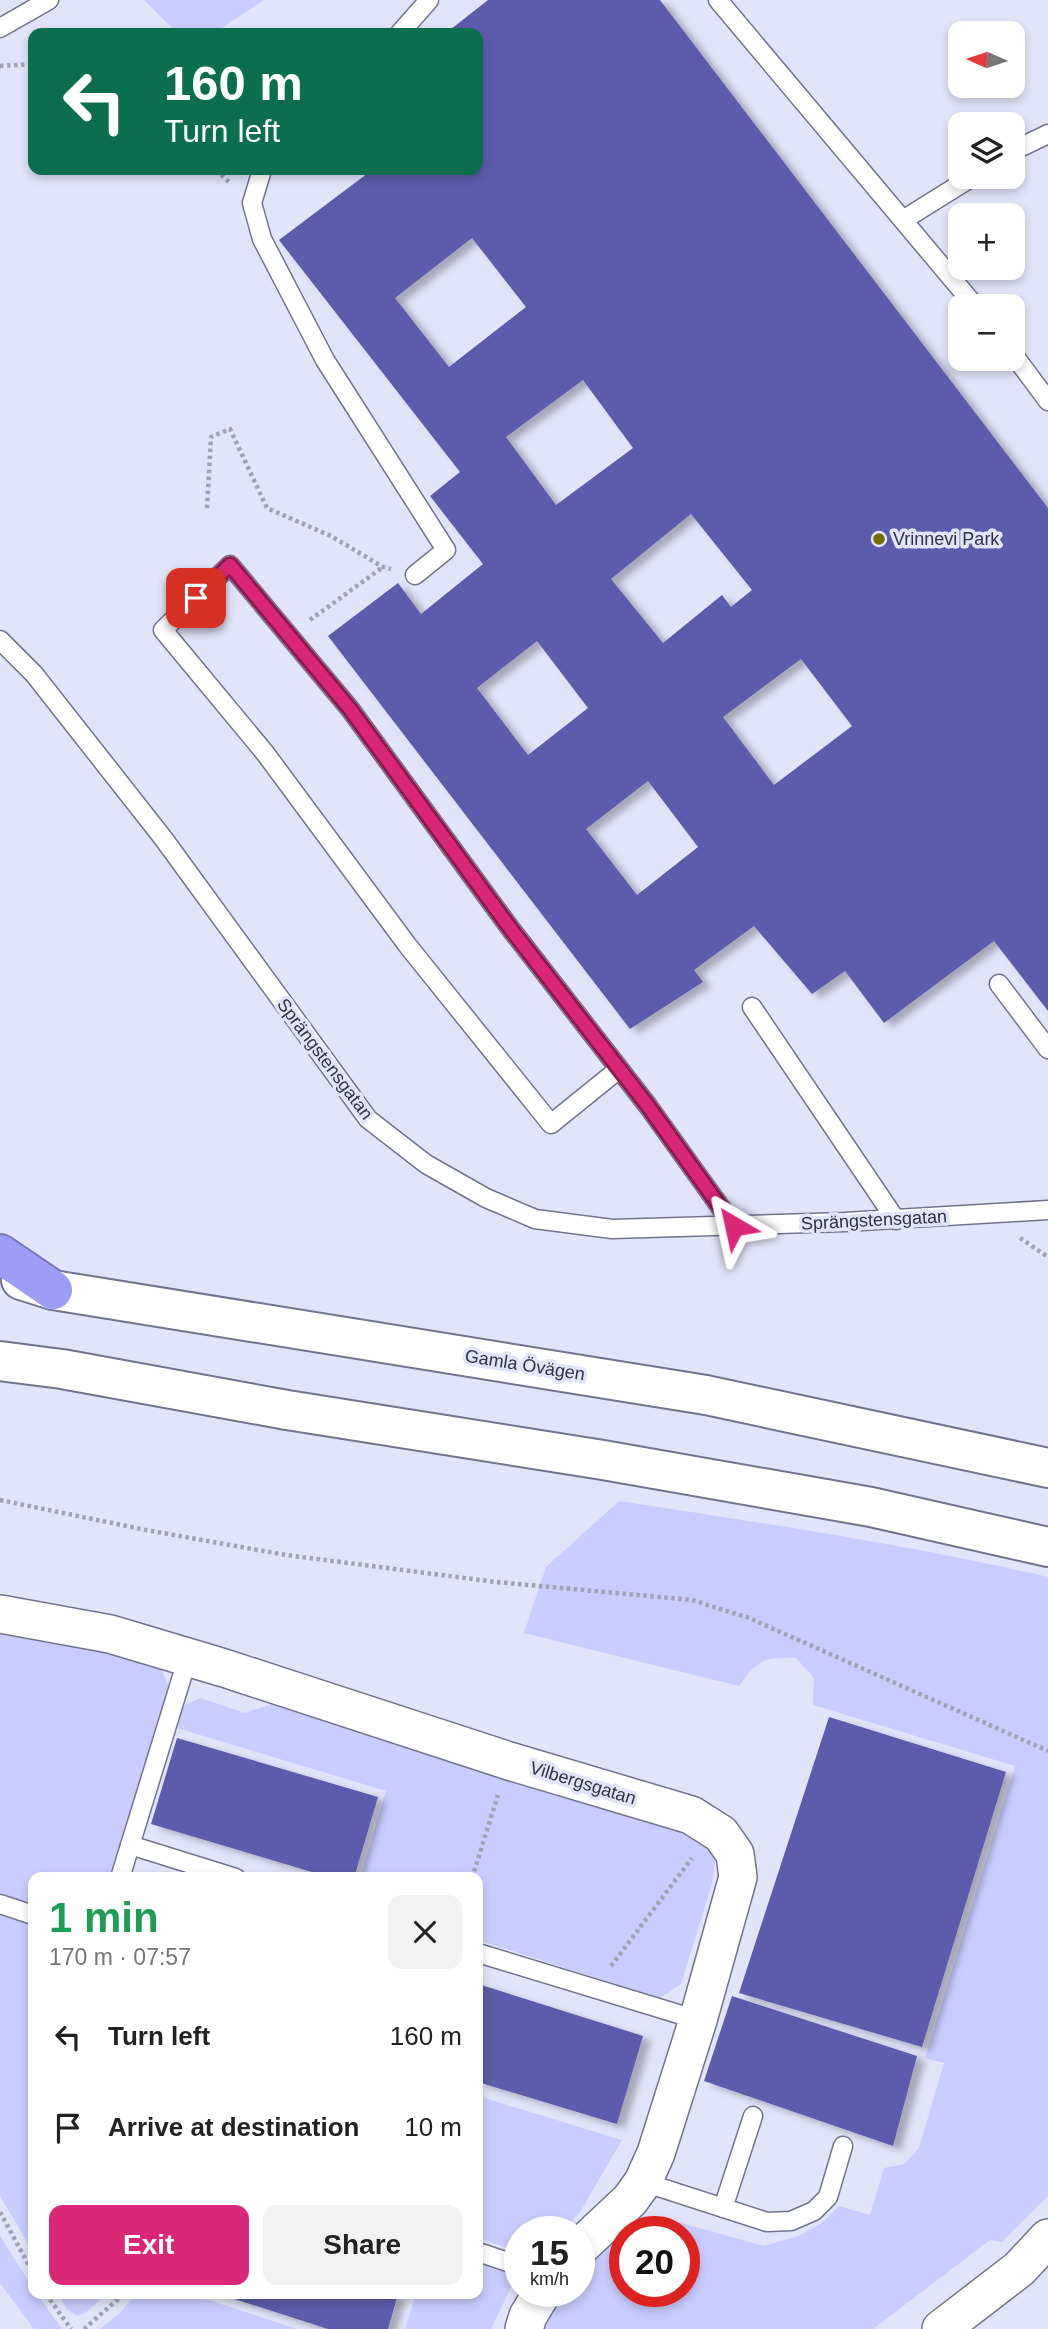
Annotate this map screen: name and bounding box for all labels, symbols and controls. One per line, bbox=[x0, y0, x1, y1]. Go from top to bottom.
north arrow bbox=[948, 21, 1026, 98]
map controls bbox=[948, 21, 1025, 371]
icon: left bbox=[49, 56, 140, 147]
text: 160 m bbox=[164, 56, 303, 110]
button: layers bbox=[948, 112, 1025, 189]
text: Turn left bbox=[164, 113, 280, 149]
button: + bbox=[948, 203, 1025, 280]
button: − bbox=[948, 294, 1025, 371]
place label: Vrinnevi Park bbox=[893, 529, 1000, 549]
marker: Vrinnevi Park bbox=[871, 531, 887, 547]
pin bbox=[166, 568, 226, 628]
icon: arrive bbox=[177, 579, 215, 617]
street label: Sprängstensgatan bbox=[273, 995, 377, 1123]
position arrow bbox=[697, 1189, 771, 1263]
street label: Sprängstensgatan bbox=[801, 1206, 947, 1234]
street label: Gamla Övägen bbox=[464, 1346, 586, 1384]
street label: Vilbergsgatan bbox=[528, 1757, 638, 1809]
text: 1 min bbox=[49, 1894, 159, 1941]
button: close bbox=[388, 1895, 462, 1969]
text: 170 m · 07:57 bbox=[49, 1944, 191, 1970]
icon: left bbox=[49, 2018, 87, 2056]
text: Turn left bbox=[108, 2021, 210, 2051]
text: 160 m bbox=[390, 2021, 462, 2051]
icon: arrive bbox=[49, 2109, 87, 2147]
text: Arrive at destination bbox=[108, 2112, 359, 2142]
text: 10 m bbox=[404, 2112, 462, 2142]
button: Exit bbox=[49, 2205, 249, 2285]
button: Share bbox=[263, 2205, 462, 2285]
speed limit sign: 20 bbox=[609, 2216, 700, 2307]
text: 15 bbox=[530, 2233, 569, 2272]
text: km/h bbox=[530, 2269, 569, 2289]

